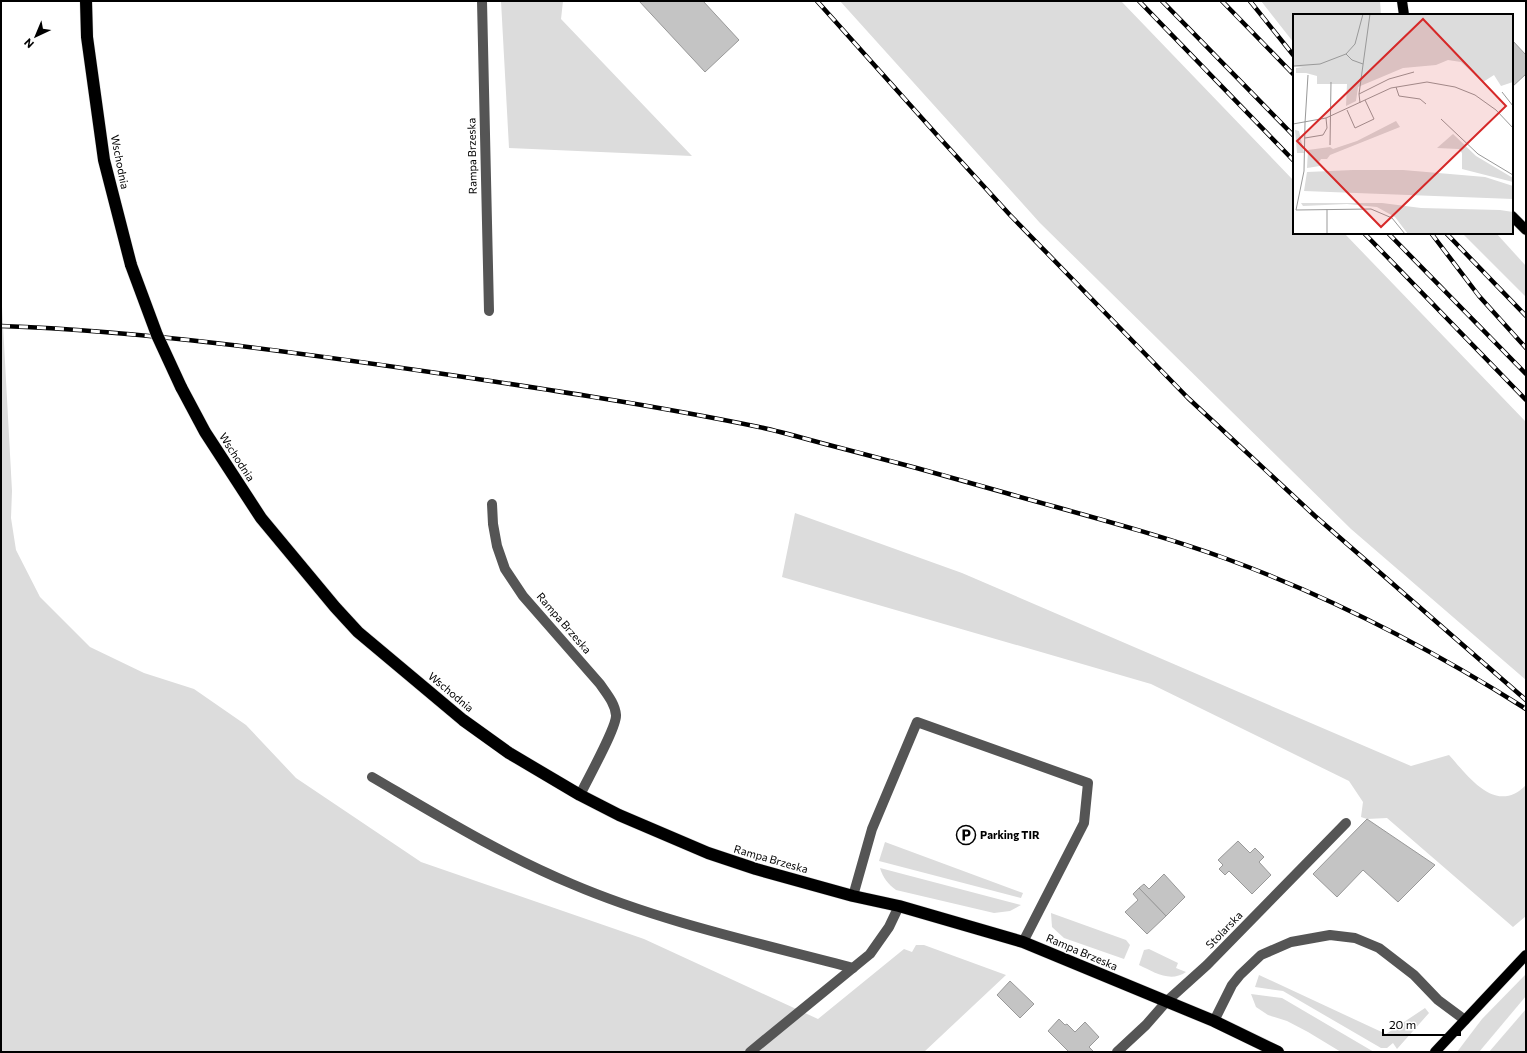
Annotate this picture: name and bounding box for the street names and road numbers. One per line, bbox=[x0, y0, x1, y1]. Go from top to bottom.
street label: Rampa Brzeska bbox=[464, 118, 479, 194]
street label: Wschodnia bbox=[109, 134, 132, 190]
street label: Wschodnia bbox=[217, 430, 258, 483]
street label: Rampa Brzeska bbox=[534, 590, 594, 656]
street label: Wschodnia bbox=[426, 669, 477, 714]
street label: Rampa Brzeska bbox=[733, 842, 810, 875]
street label: Stolarska bbox=[1203, 908, 1245, 951]
street label: Rampa Brzeska bbox=[1044, 931, 1120, 972]

